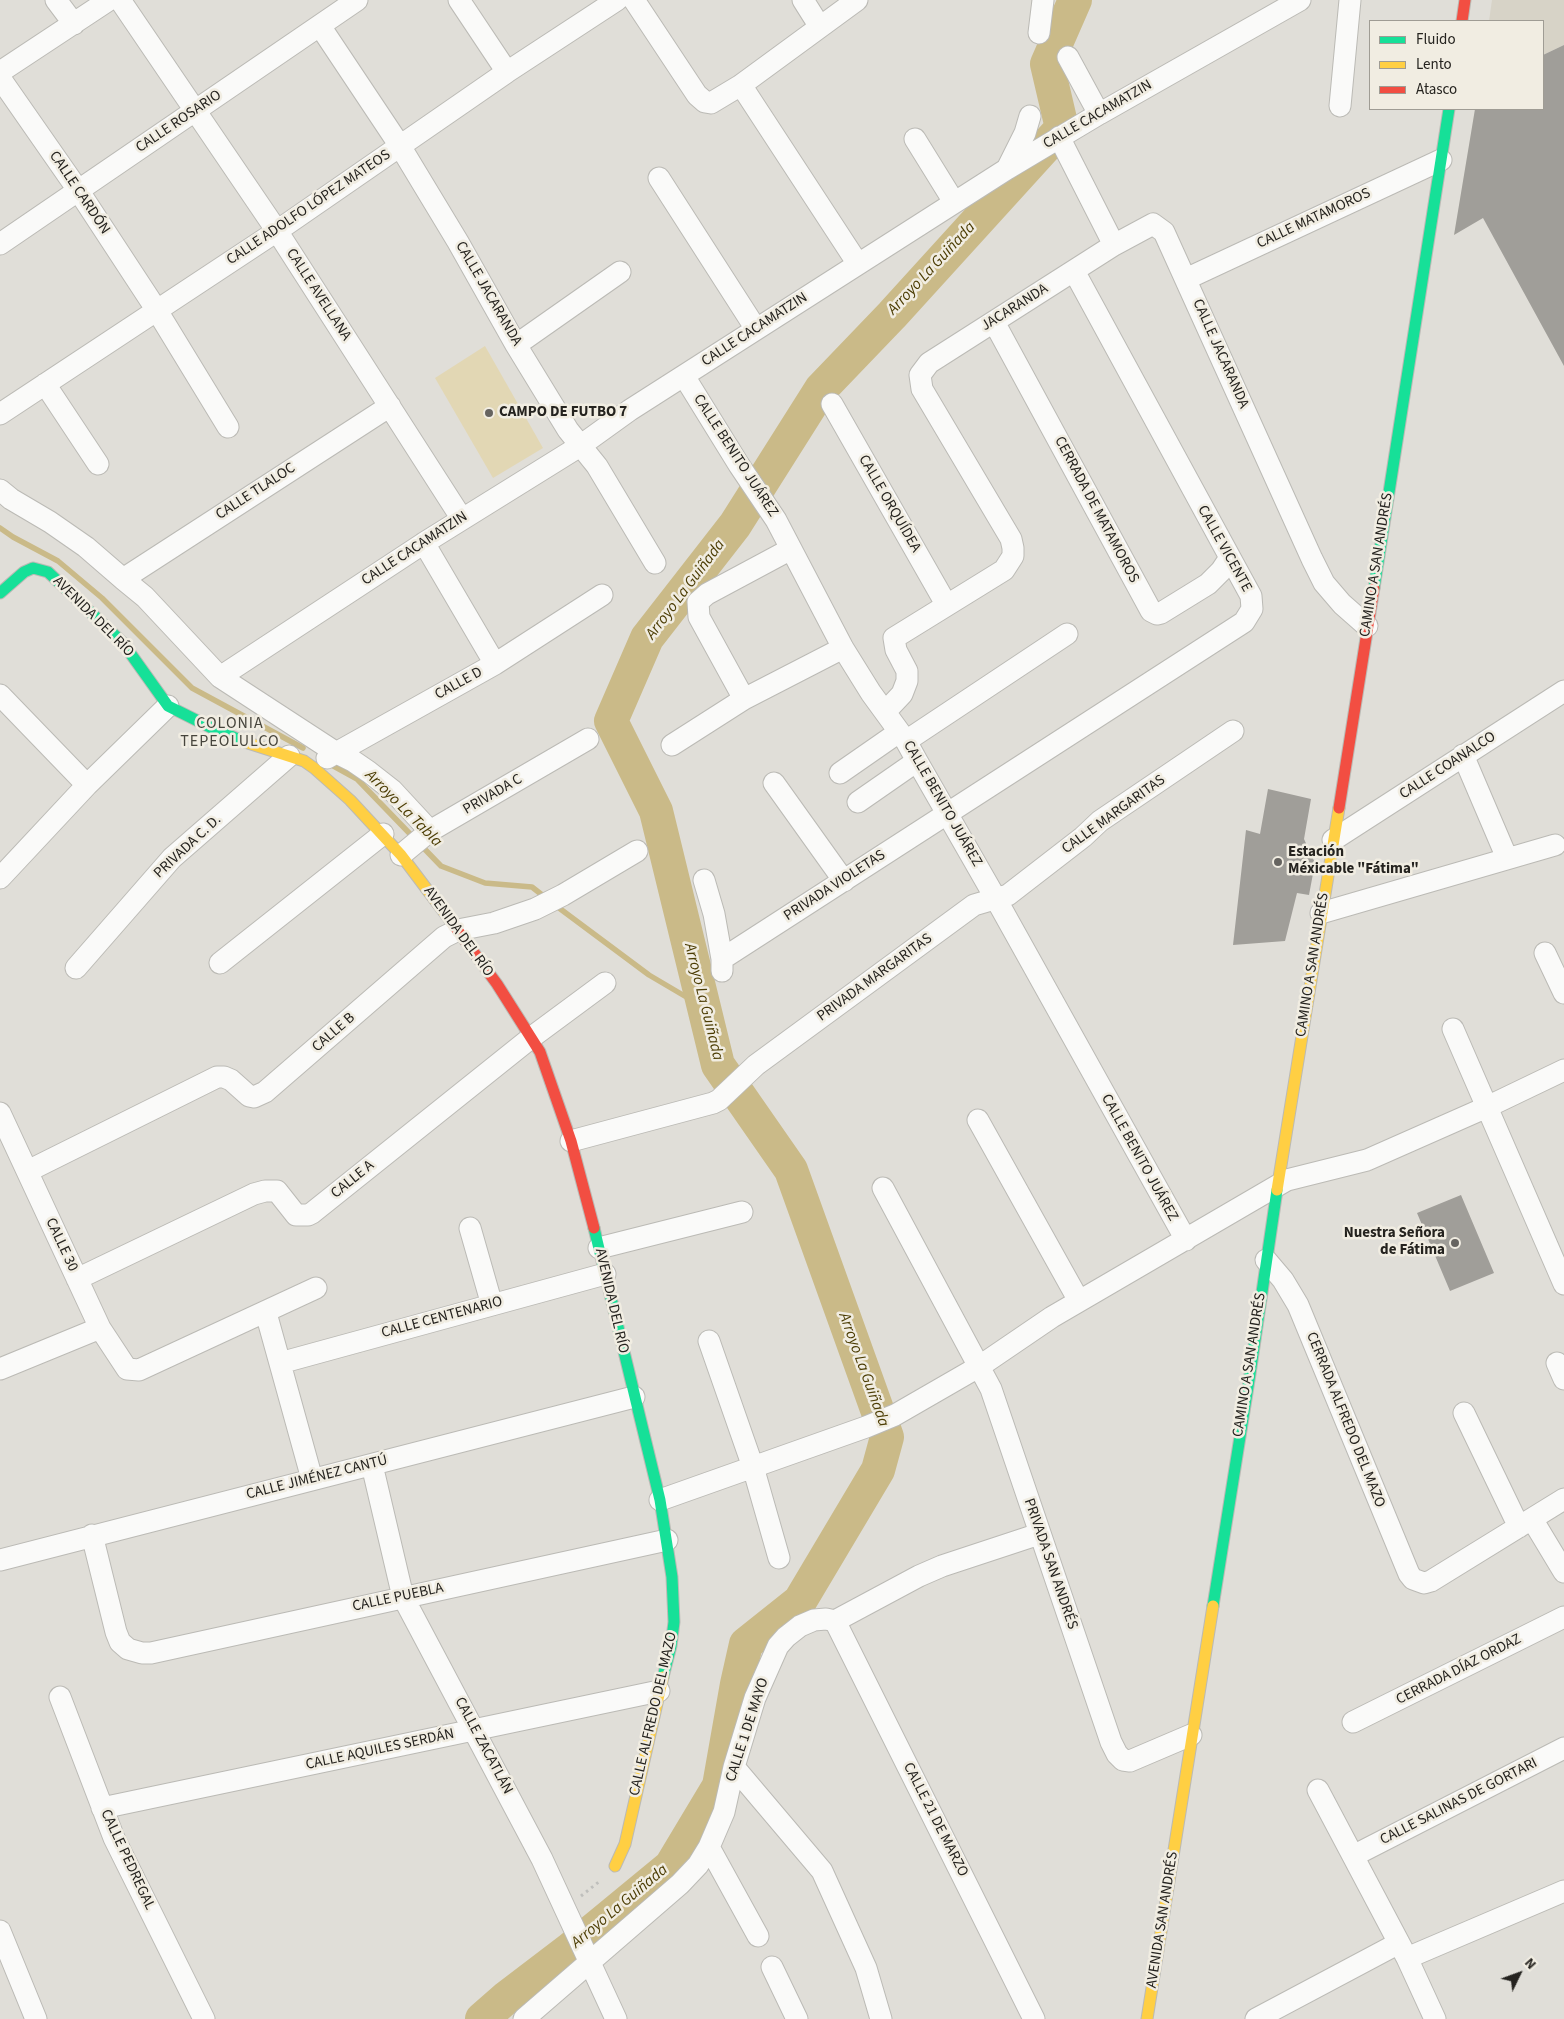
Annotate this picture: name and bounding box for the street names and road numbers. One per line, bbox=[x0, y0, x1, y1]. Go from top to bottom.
street label: CALLE CACAMATZIN bbox=[1040, 77, 1156, 153]
street label: CALLE ROSARIO bbox=[133, 87, 225, 157]
street label: CALLE ADOLFO LÓPEZ MATEOS bbox=[224, 146, 394, 270]
street label: CALLE CARDÓN bbox=[45, 148, 113, 238]
street label: CALLE MATAMOROS bbox=[1254, 185, 1374, 253]
street label: CALLE JACARANDA bbox=[451, 239, 525, 349]
street label: CALLE AVELLANA bbox=[281, 245, 355, 345]
street label: JACARANDA bbox=[978, 280, 1052, 336]
street label: CALLE CACAMATZIN bbox=[699, 289, 811, 371]
street label: CALLE JACARANDA bbox=[1188, 297, 1252, 411]
street label: CALLE BENITO JUÁREZ bbox=[689, 391, 781, 521]
street label: CERRADA DE MATAMOROS bbox=[1050, 434, 1142, 586]
street label: CALLE ORQUÍDEA bbox=[854, 452, 924, 556]
street label: CALLE TLALOC bbox=[213, 460, 299, 524]
street label: CAMINO A SAN ANDRÉS bbox=[1357, 492, 1397, 638]
street label: CALLE VICENTE bbox=[1193, 503, 1255, 595]
street label: CALLE CACAMATZIN bbox=[359, 508, 471, 590]
street label: AVENIDA DEL RÍO bbox=[49, 573, 137, 661]
street label: CALLE D bbox=[432, 664, 486, 704]
street label: CALLE COANALCO bbox=[1396, 728, 1500, 804]
street label: CALLE BENITO JUÁREZ bbox=[899, 738, 985, 870]
street label: PRIVADA C bbox=[460, 771, 526, 819]
street label: CALLE MARGARITAS bbox=[1059, 772, 1169, 858]
street label: PRIVADA C. D. bbox=[151, 811, 225, 883]
street label: PRIVADA VIOLETAS bbox=[781, 847, 889, 925]
street label: AVENIDA DEL RÍO bbox=[419, 883, 497, 981]
street label: CAMINO A SAN ANDRÉS bbox=[1293, 892, 1333, 1038]
street label: PRIVADA MARGARITAS bbox=[814, 930, 936, 1026]
street label: CALLE B bbox=[309, 1009, 359, 1057]
street label: CALLE BENITO JUÁREZ bbox=[1097, 1091, 1181, 1225]
street label: CALLE A bbox=[328, 1157, 378, 1203]
street label: CALLE 30 bbox=[41, 1215, 81, 1275]
street label: AVENIDA DEL RÍO bbox=[590, 1247, 632, 1355]
street label: CAMINO A SAN ANDRÉS bbox=[1230, 1292, 1270, 1438]
street label: CALLE CENTENARIO bbox=[379, 1293, 505, 1343]
street label: CERRADA ALFREDO DEL MAZO bbox=[1302, 1330, 1388, 1510]
street label: CALLE JIMÉNEZ CANTÚ bbox=[244, 1452, 390, 1504]
street label: PRIVADA SAN ANDRÉS bbox=[1019, 1496, 1081, 1632]
street label: CALLE PUEBLA bbox=[351, 1580, 445, 1616]
street label: CALLE ALFREDO DEL MAZO bbox=[626, 1630, 682, 1798]
street label: CERRADA DÍAZ ORDAZ bbox=[1394, 1631, 1524, 1709]
street label: CALLE 1 DE MAYO bbox=[723, 1676, 773, 1784]
street label: CALLE ZACATLÁN bbox=[450, 1694, 516, 1798]
street label: CALLE AQUILES SERDÁN bbox=[304, 1725, 456, 1775]
street label: CALLE SALINAS DE GORTARI bbox=[1377, 1754, 1541, 1850]
street label: CALLE 21 DE MARZO bbox=[899, 1760, 971, 1880]
street label: CALLE PEDREGAL bbox=[96, 1807, 158, 1913]
street label: AVENIDA SAN ANDRÉS bbox=[1143, 1851, 1183, 1989]

